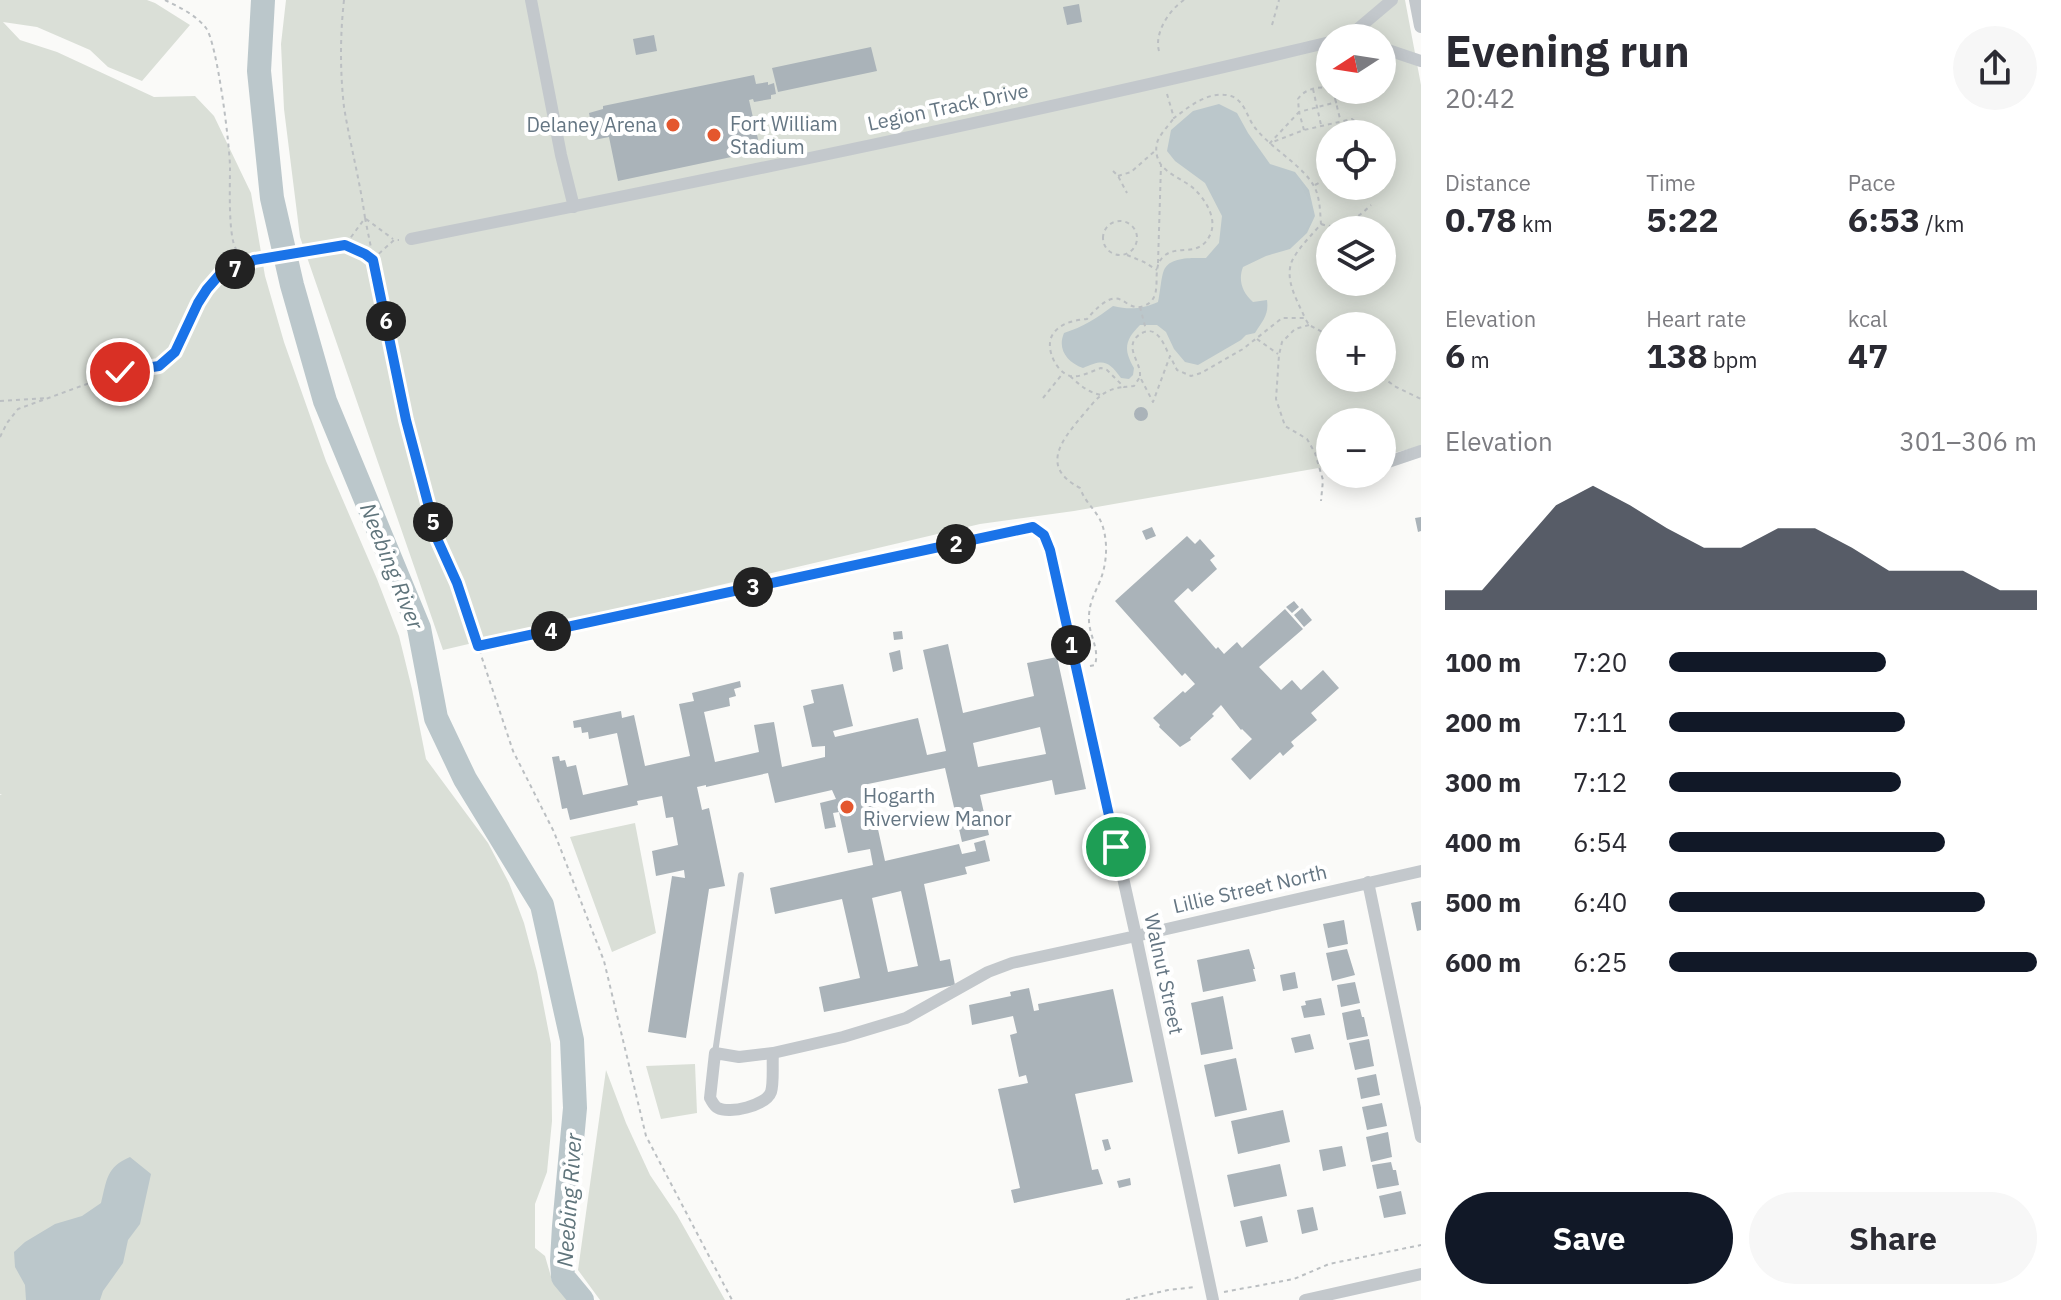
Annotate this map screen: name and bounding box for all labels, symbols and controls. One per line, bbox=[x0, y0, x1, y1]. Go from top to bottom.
text: Evening run bbox=[1445, 22, 1690, 79]
north arrow bbox=[1316, 24, 1396, 104]
map controls bbox=[1316, 24, 1396, 488]
button: share bbox=[1953, 26, 2037, 110]
street label: Legion Track Drive bbox=[865, 76, 1031, 137]
text: 20:42 bbox=[1445, 81, 1515, 115]
place label: Fort William Stadium bbox=[730, 110, 838, 160]
place label: Delaney Arena bbox=[526, 111, 657, 138]
marker: Delaney Arena bbox=[664, 116, 682, 134]
button: locate bbox=[1316, 120, 1396, 200]
marker: Fort William Stadium bbox=[705, 126, 723, 144]
text: Distance bbox=[1445, 168, 1531, 197]
text: Time bbox=[1646, 168, 1696, 197]
text: Pace bbox=[1848, 168, 1896, 197]
text: 0.78 bbox=[1445, 197, 1517, 241]
text: 5:22 bbox=[1646, 197, 1719, 241]
text: 6:53 bbox=[1848, 197, 1920, 241]
text: km bbox=[1517, 209, 1553, 238]
text: /km bbox=[1920, 209, 1965, 238]
button: layers bbox=[1316, 216, 1396, 296]
pin: 7 bbox=[215, 249, 255, 289]
text: 7 bbox=[228, 254, 242, 283]
pin: 6 bbox=[366, 301, 406, 341]
text: Elevation bbox=[1445, 304, 1536, 333]
text: Heart rate bbox=[1646, 304, 1746, 333]
text: kcal bbox=[1848, 304, 1888, 333]
text: 6 bbox=[379, 306, 393, 335]
button: + bbox=[1316, 312, 1396, 392]
text: 6 bbox=[1445, 333, 1465, 377]
text: 138 bbox=[1646, 333, 1708, 377]
text: 47 bbox=[1848, 333, 1888, 377]
pin bbox=[86, 338, 154, 406]
text: m bbox=[1465, 345, 1490, 374]
text: bpm bbox=[1708, 345, 1757, 374]
icon: check bbox=[98, 350, 142, 394]
button: − bbox=[1316, 408, 1396, 488]
text: Elevation bbox=[1445, 424, 1553, 458]
text: 301–306 m bbox=[1899, 424, 2037, 458]
water label: Neebing River bbox=[354, 498, 431, 634]
pin: 5 bbox=[413, 502, 453, 542]
text: 5 bbox=[426, 507, 440, 536]
pin: 2 bbox=[936, 524, 976, 564]
text: 2 bbox=[949, 529, 963, 558]
pin: 3 bbox=[733, 567, 773, 607]
text: 3 bbox=[746, 572, 760, 601]
pin: 4 bbox=[531, 611, 571, 651]
text: 4 bbox=[544, 616, 558, 645]
pin: 1 bbox=[1051, 625, 1091, 665]
text: 1 bbox=[1064, 630, 1078, 659]
text: 100 m bbox=[1445, 645, 1521, 679]
text: 7:20 bbox=[1573, 645, 1627, 679]
text: 200 m bbox=[1445, 705, 1521, 739]
text: 7:11 bbox=[1573, 705, 1627, 739]
text: 300 m bbox=[1445, 765, 1521, 799]
text: 7:12 bbox=[1573, 765, 1627, 799]
place label: Hogarth Riverview Manor bbox=[863, 782, 1012, 832]
marker: Hogarth Riverview Manor bbox=[838, 798, 856, 816]
pin bbox=[1082, 813, 1150, 881]
icon: arrive bbox=[1094, 825, 1138, 869]
text: 400 m bbox=[1445, 825, 1521, 859]
text: 6:54 bbox=[1573, 825, 1627, 859]
street label: Lillie Street North bbox=[1170, 858, 1330, 919]
text: 500 m bbox=[1445, 885, 1521, 919]
text: 6:40 bbox=[1573, 885, 1627, 919]
street label: Walnut Street bbox=[1138, 911, 1190, 1037]
text: 600 m bbox=[1445, 945, 1521, 979]
text: 6:25 bbox=[1573, 945, 1627, 979]
water label: Neebing River bbox=[549, 1131, 588, 1268]
button: Save bbox=[1445, 1192, 1733, 1284]
button: Share bbox=[1749, 1192, 2037, 1284]

